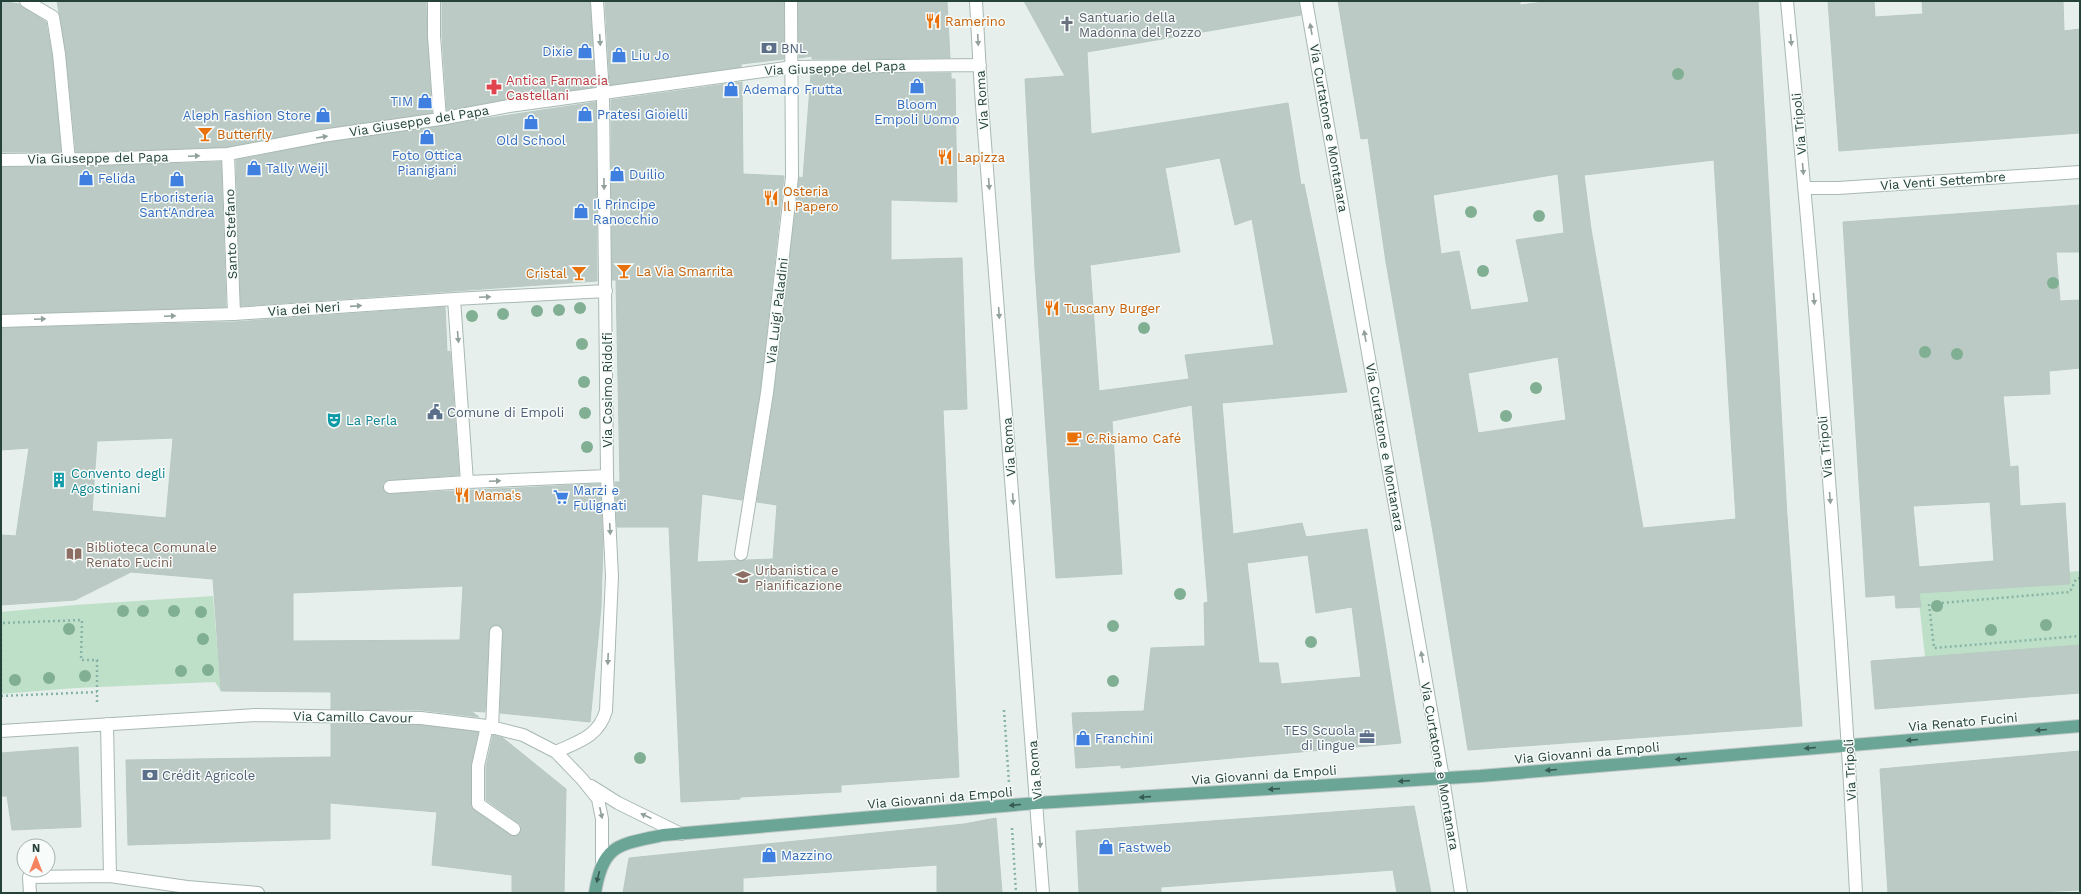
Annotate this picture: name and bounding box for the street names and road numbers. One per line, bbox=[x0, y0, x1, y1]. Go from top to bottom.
street label: Via Curtatone e Montanara bbox=[1307, 43, 1351, 214]
street label: Via Giuseppe del Papa bbox=[764, 58, 906, 78]
street label: Via Roma bbox=[972, 69, 992, 130]
street label: Via Tripoli bbox=[1789, 92, 1809, 156]
street label: Via Giuseppe del Papa bbox=[348, 102, 491, 139]
street label: Via Giuseppe del Papa bbox=[27, 149, 169, 167]
street label: Via Venti Settembre bbox=[1880, 169, 2006, 193]
street label: Santo Stefano bbox=[222, 188, 240, 279]
street label: Via Luigi Paladini bbox=[763, 257, 791, 365]
street label: Via dei Neri bbox=[267, 299, 341, 319]
street label: Via Cosimo Ridolfi bbox=[600, 332, 615, 448]
street label: Via Curtatone e Montanara bbox=[1363, 362, 1407, 533]
street label: Via Tripoli bbox=[1815, 415, 1835, 479]
street label: Via Roma bbox=[999, 416, 1019, 477]
street label: Via Curtatone e Montanara bbox=[1418, 681, 1462, 852]
street label: Via Camillo Cavour bbox=[293, 708, 413, 726]
street label: Via Renato Fucini bbox=[1908, 710, 2018, 734]
street label: Via Roma bbox=[1025, 739, 1045, 800]
street label: Via Giovanni da Empoli bbox=[1514, 739, 1660, 767]
street label: Via Tripoli bbox=[1841, 739, 1859, 801]
street label: Via Giovanni da Empoli bbox=[1191, 762, 1337, 788]
street label: Via Giovanni da Empoli bbox=[867, 784, 1013, 812]

